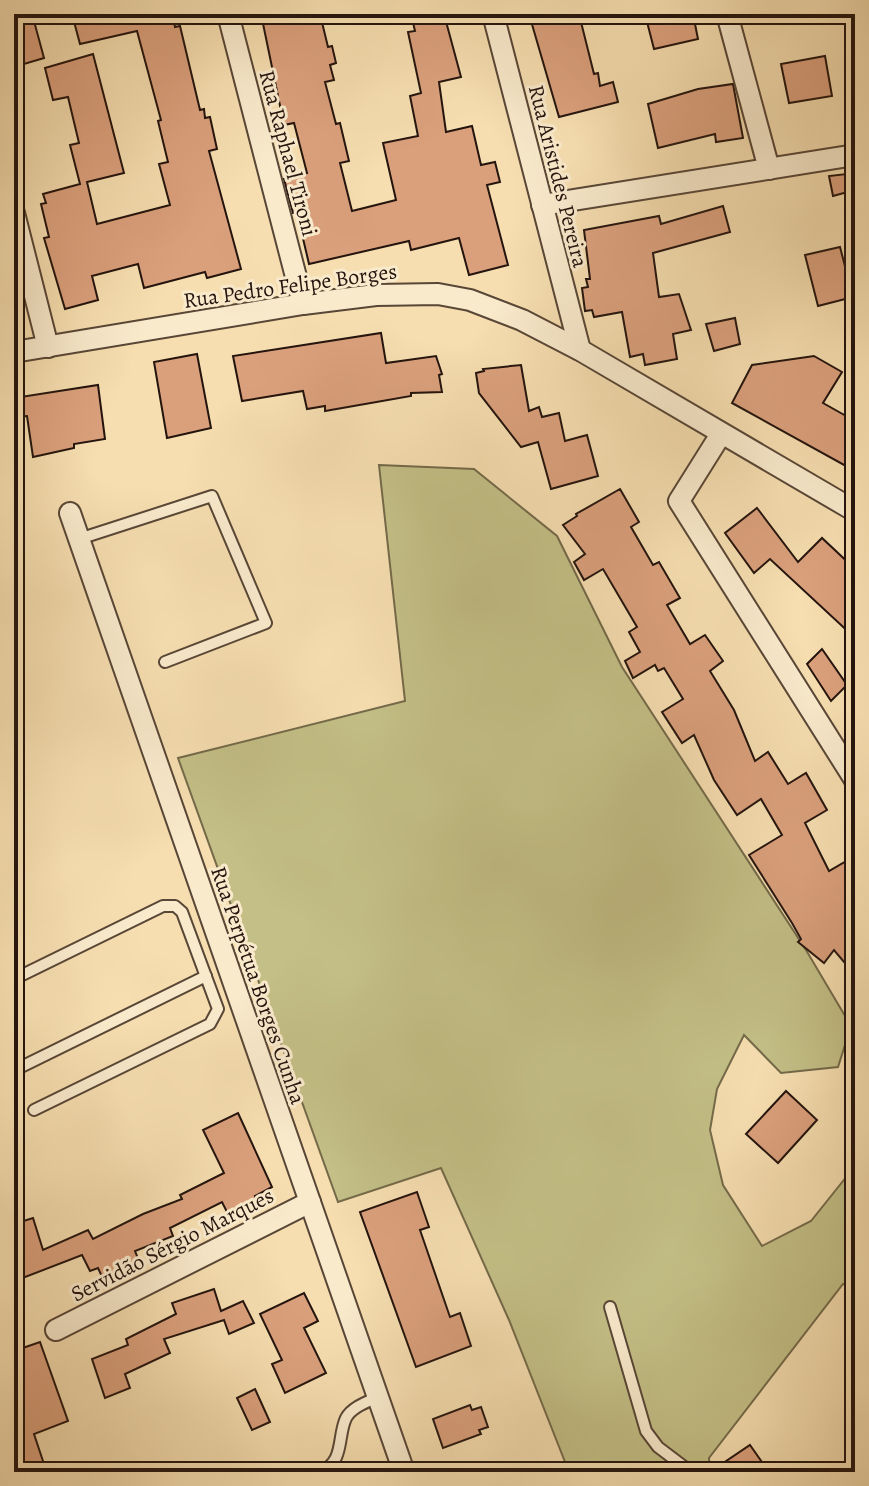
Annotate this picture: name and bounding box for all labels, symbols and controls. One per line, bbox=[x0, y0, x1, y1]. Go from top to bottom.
street label: Rua Raphael Tironi bbox=[251, 67, 325, 240]
street label: Rua Aristides Pereira bbox=[521, 82, 595, 271]
street label: Rua Pedro Felipe Borges bbox=[182, 256, 399, 316]
street label: Rua Perpétua Borges Cunha bbox=[203, 862, 313, 1109]
street label: Servidão Sérgio Marques bbox=[66, 1181, 279, 1309]

